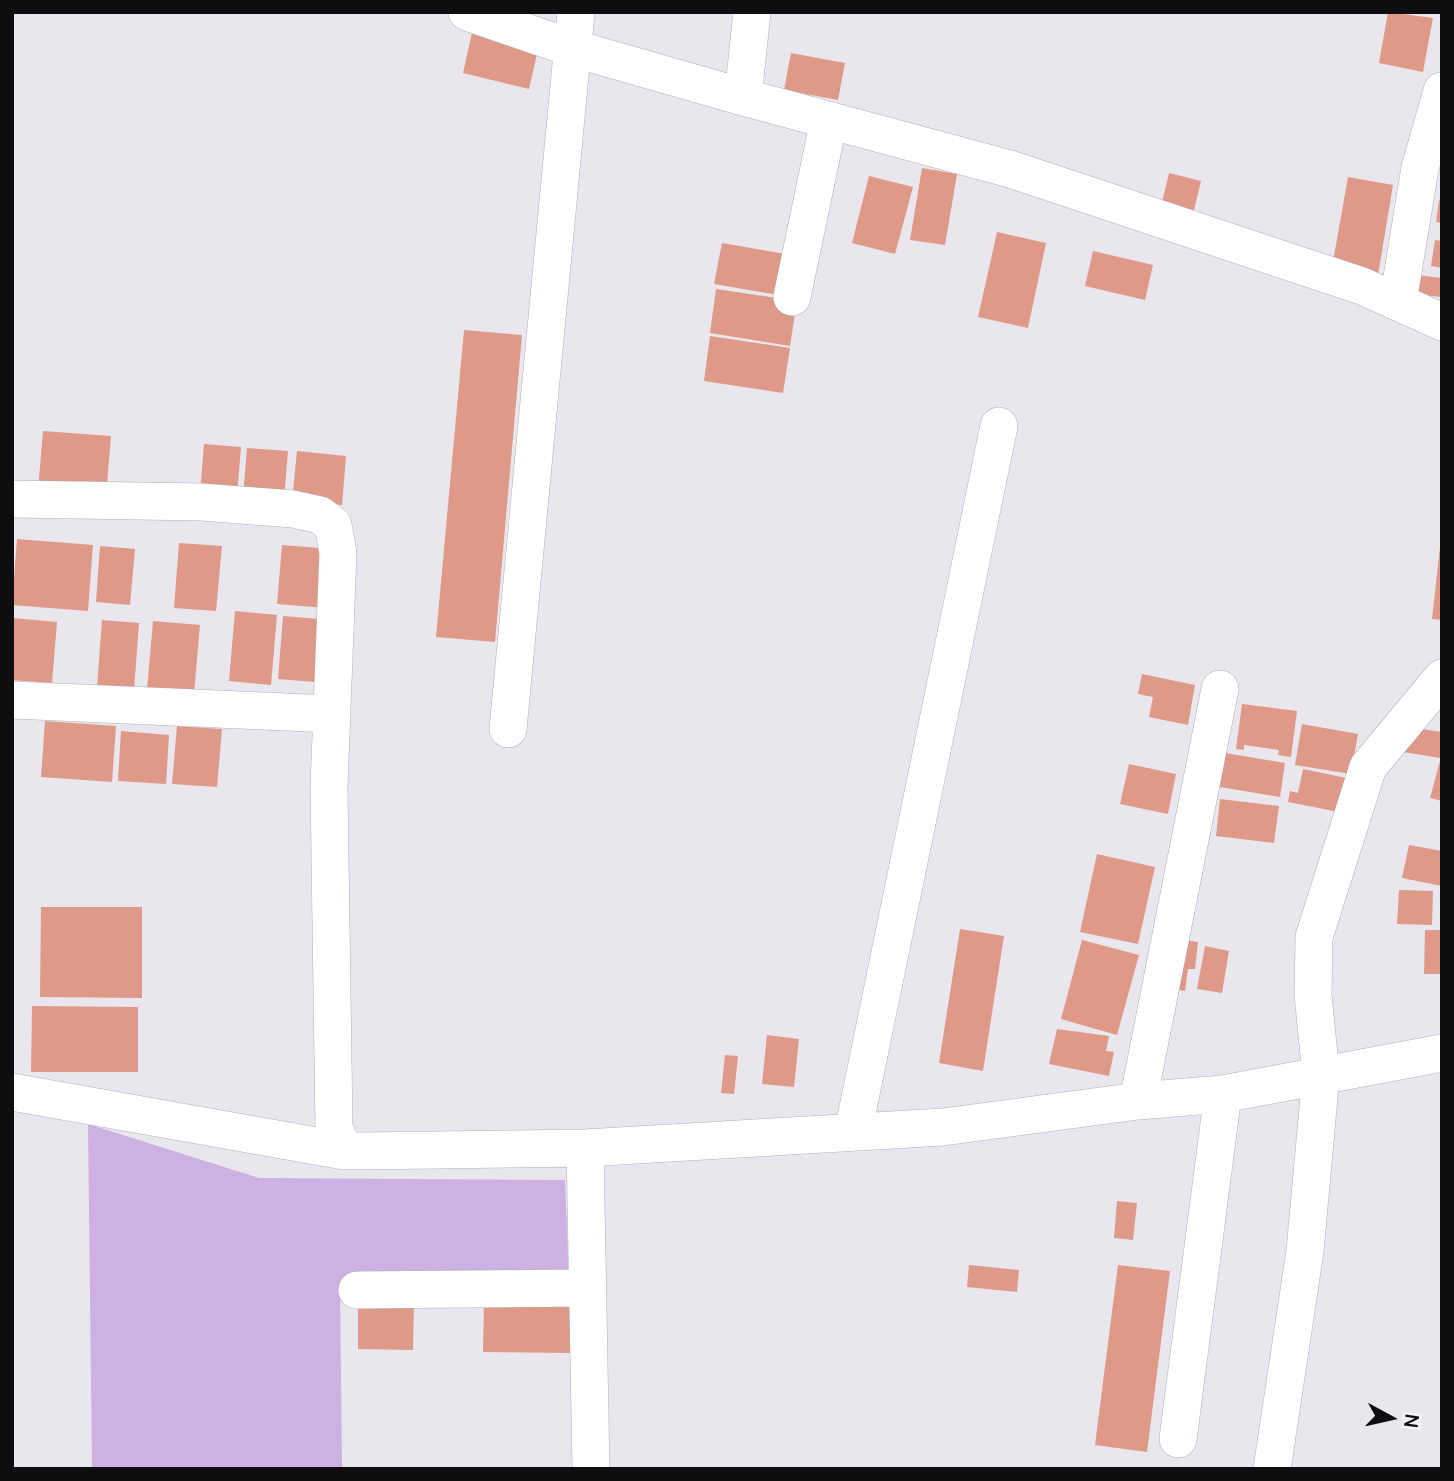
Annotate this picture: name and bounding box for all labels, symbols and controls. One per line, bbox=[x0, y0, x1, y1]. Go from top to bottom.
north arrow bbox=[1356, 1383, 1426, 1453]
text: N bbox=[1398, 1412, 1426, 1429]

